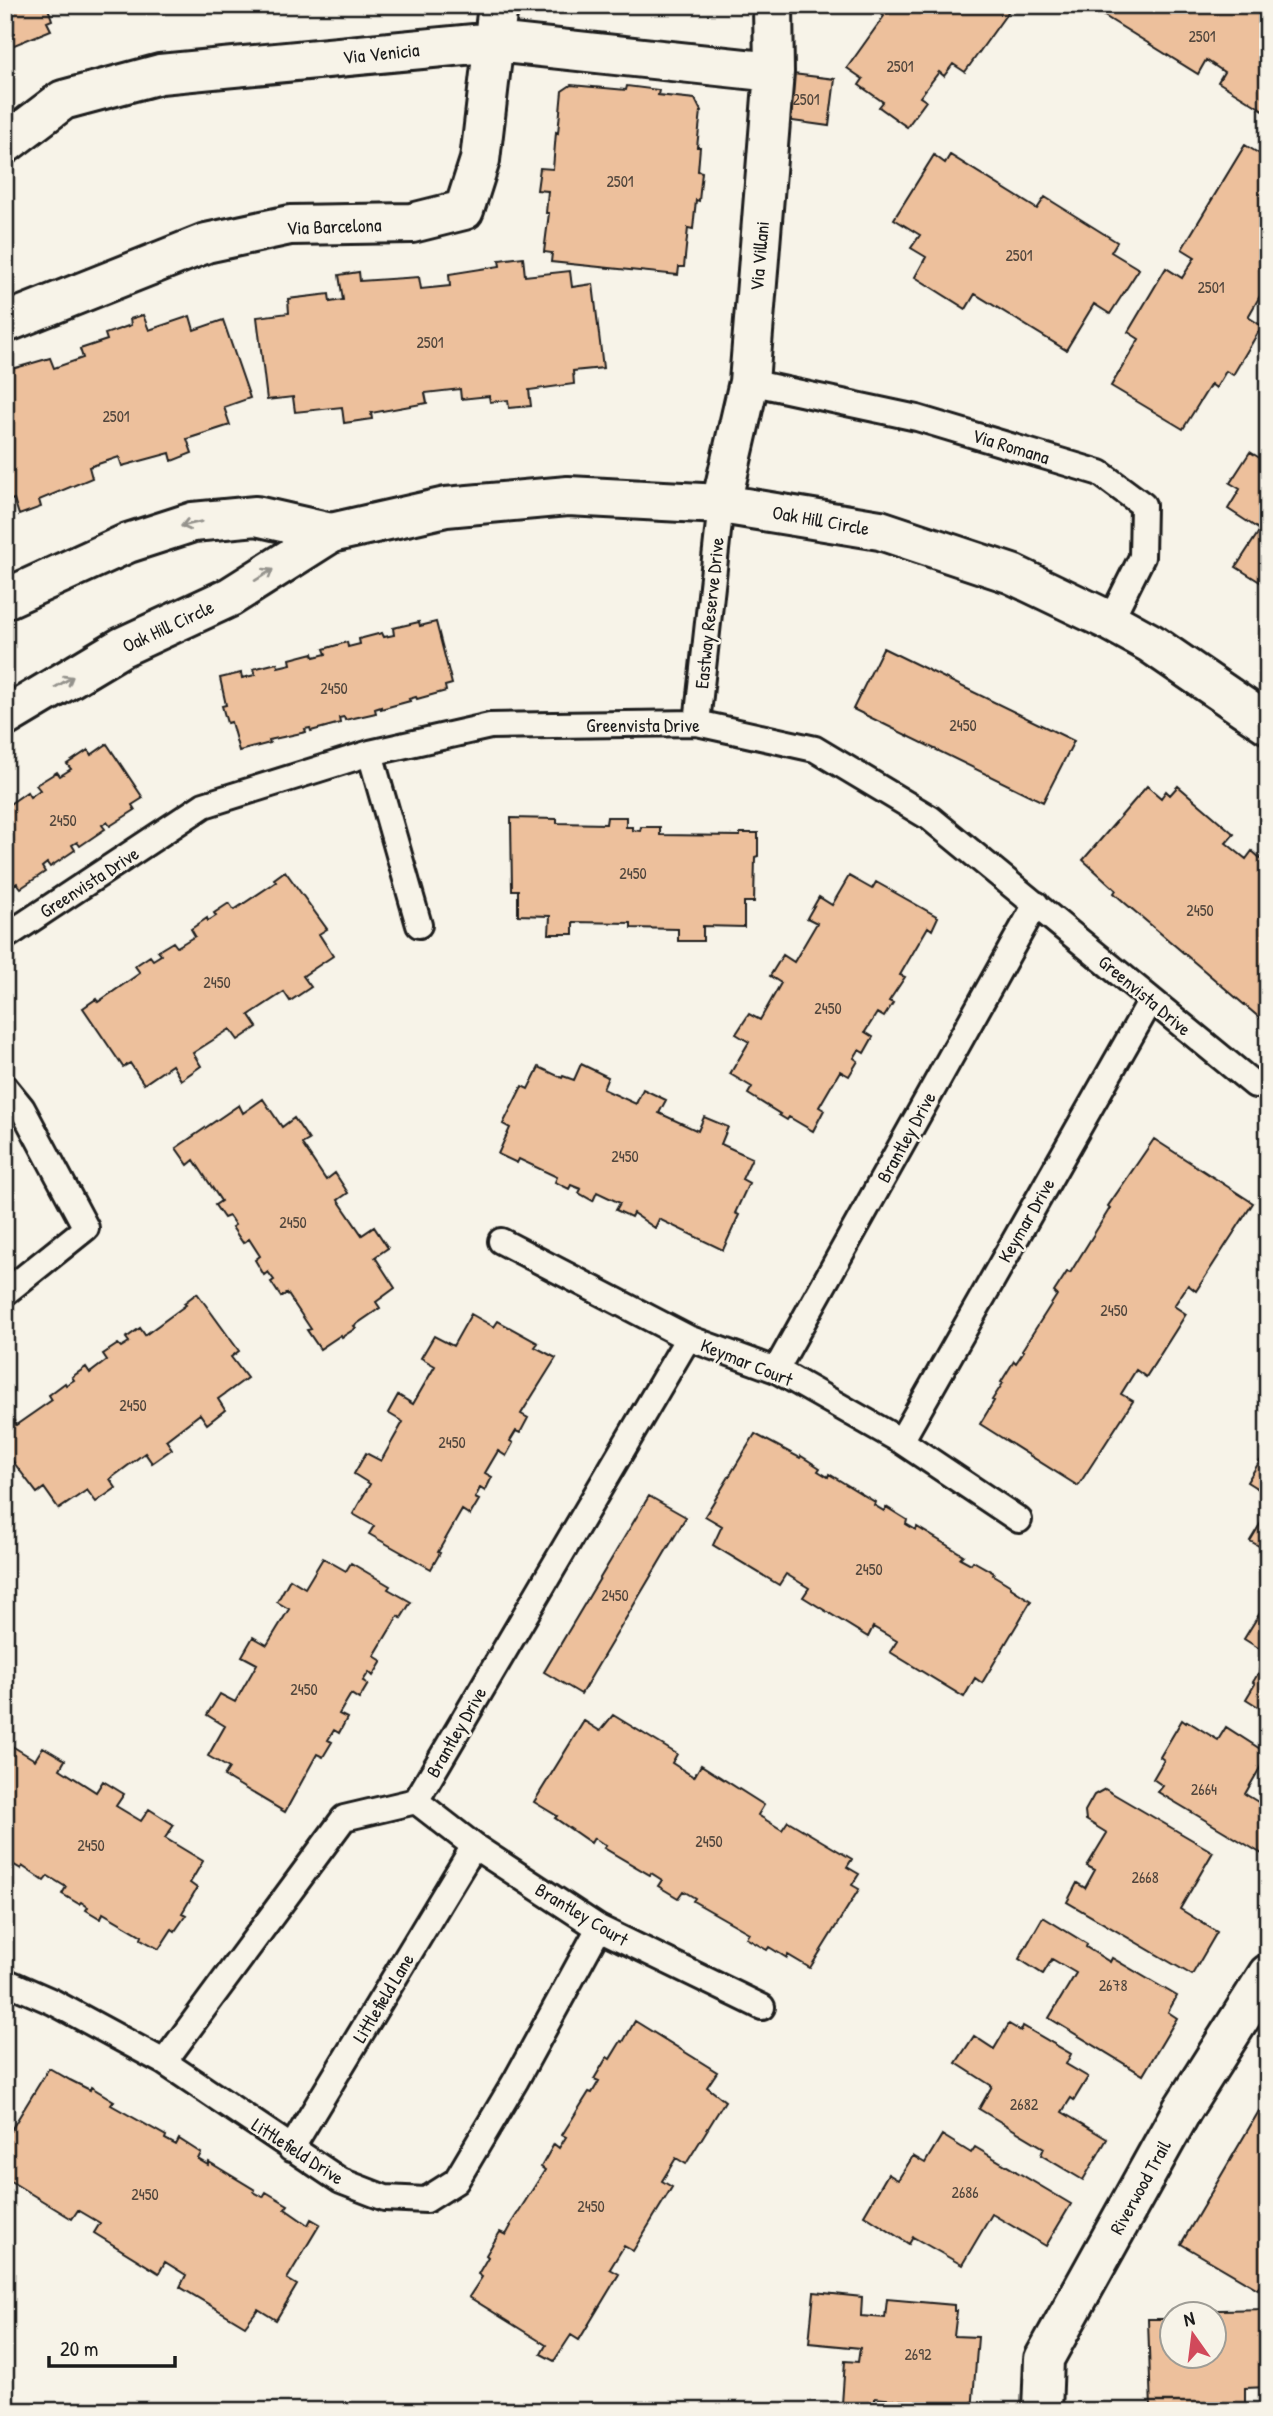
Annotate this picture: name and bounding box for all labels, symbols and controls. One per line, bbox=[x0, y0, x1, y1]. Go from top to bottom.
house number: 2501 bbox=[1188, 25, 1216, 47]
street label: Via Venicia bbox=[341, 36, 421, 70]
house number: 2501 bbox=[886, 55, 914, 77]
house number: 2501 bbox=[792, 88, 820, 110]
house number: 2501 bbox=[606, 170, 634, 192]
street label: Via Barcelona bbox=[286, 211, 382, 241]
street label: Via Villani bbox=[743, 220, 775, 292]
house number: 2501 bbox=[1005, 244, 1033, 266]
house number: 2501 bbox=[1197, 276, 1225, 298]
house number: 2501 bbox=[416, 331, 444, 353]
house number: 2501 bbox=[102, 405, 130, 427]
street label: Via Romana bbox=[969, 422, 1053, 470]
street label: Oak Hill Circle bbox=[771, 499, 872, 541]
one-way arrow bbox=[180, 518, 203, 531]
street label: Eastway Reserve Drive bbox=[688, 536, 730, 690]
one-way arrow bbox=[254, 568, 273, 582]
street label: Oak Hill Circle bbox=[118, 593, 218, 658]
one-way arrow bbox=[53, 674, 73, 688]
house number: 2450 bbox=[320, 677, 348, 699]
street label: Greenvista Drive bbox=[586, 712, 700, 738]
house number: 2450 bbox=[949, 714, 977, 736]
house number: 2450 bbox=[49, 809, 77, 831]
street label: Greenvista Drive bbox=[34, 840, 144, 924]
house number: 2450 bbox=[619, 862, 647, 884]
house number: 2450 bbox=[1186, 899, 1214, 921]
street label: Greenvista Drive bbox=[1093, 949, 1197, 1042]
house number: 2450 bbox=[203, 971, 231, 993]
house number: 2450 bbox=[814, 997, 842, 1019]
street label: Brantley Drive bbox=[870, 1086, 942, 1187]
house number: 2450 bbox=[611, 1145, 639, 1167]
street label: Keymar Drive bbox=[991, 1173, 1061, 1267]
house number: 2450 bbox=[279, 1211, 307, 1233]
house number: 2450 bbox=[1100, 1299, 1128, 1321]
street label: Keymar Court bbox=[697, 1332, 797, 1392]
house number: 2450 bbox=[119, 1394, 147, 1416]
house number: 2450 bbox=[438, 1431, 466, 1453]
house number: 2450 bbox=[855, 1558, 883, 1580]
house number: 2450 bbox=[601, 1584, 629, 1606]
house number: 2450 bbox=[290, 1678, 318, 1700]
street label: Brantley Drive bbox=[420, 1682, 493, 1782]
house number: 2664 bbox=[1191, 1778, 1217, 1800]
house number: 2450 bbox=[695, 1830, 723, 1852]
house number: 2450 bbox=[77, 1834, 105, 1856]
house number: 2668 bbox=[1131, 1866, 1159, 1888]
street label: Brantley Court bbox=[531, 1876, 634, 1952]
street label: Littlefield Lane bbox=[346, 1948, 420, 2047]
house number: 2678 bbox=[1099, 1974, 1127, 1996]
house number: 2682 bbox=[1010, 2093, 1039, 2115]
street label: Littlefield Drive bbox=[247, 2112, 349, 2191]
street label: Riverwood Trail bbox=[1103, 2134, 1177, 2239]
house number: 2686 bbox=[951, 2181, 979, 2203]
house number: 2450 bbox=[131, 2183, 159, 2205]
house number: 2450 bbox=[577, 2195, 605, 2217]
north arrow bbox=[1158, 2300, 1228, 2370]
text: N bbox=[1181, 2305, 1197, 2332]
scale bar bbox=[49, 2325, 175, 2369]
text: 20 m bbox=[60, 2334, 98, 2363]
house number: 2692 bbox=[904, 2343, 932, 2365]

